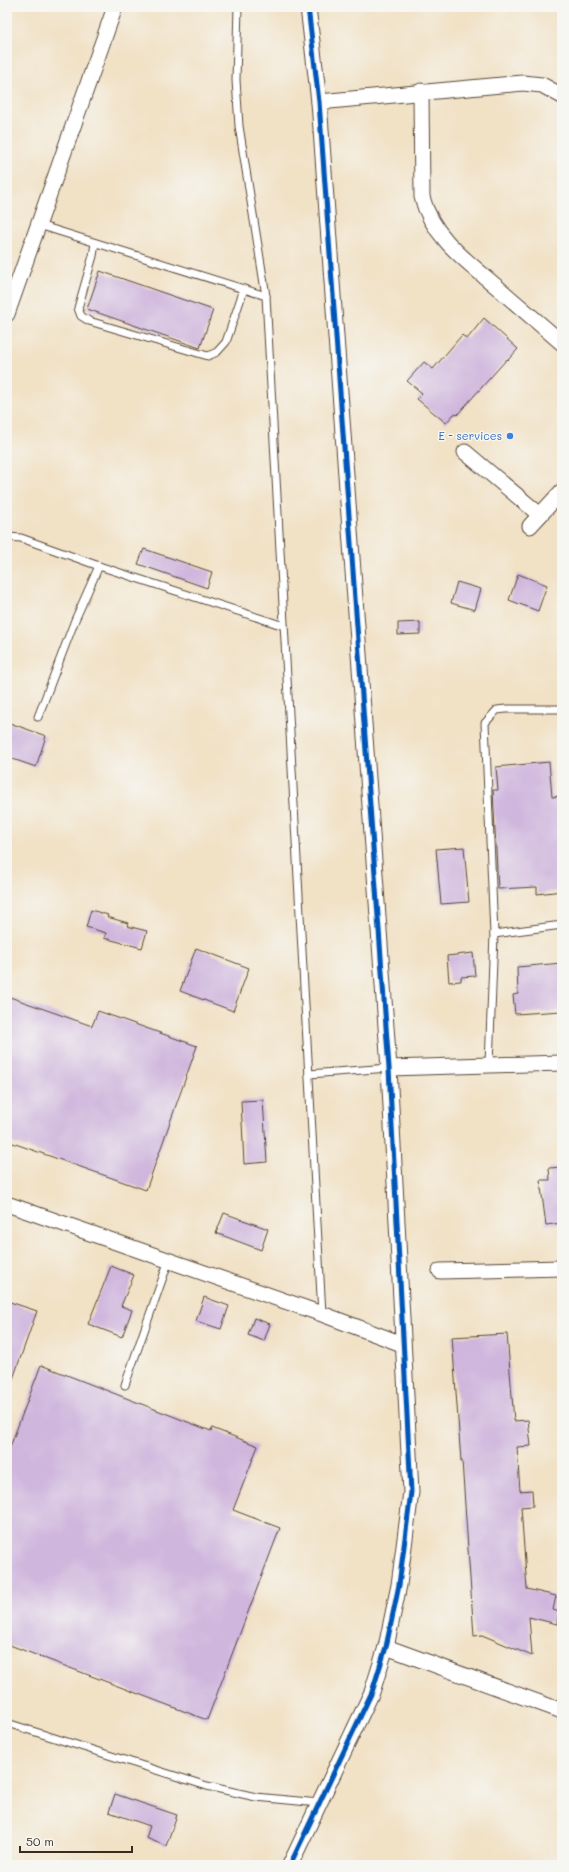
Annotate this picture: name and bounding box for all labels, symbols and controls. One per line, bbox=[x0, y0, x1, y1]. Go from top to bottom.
place label: E - services bbox=[439, 428, 502, 443]
marker: E - services bbox=[505, 431, 515, 441]
scale bar bbox=[20, 1828, 132, 1854]
text: 50 m bbox=[26, 1833, 54, 1849]

